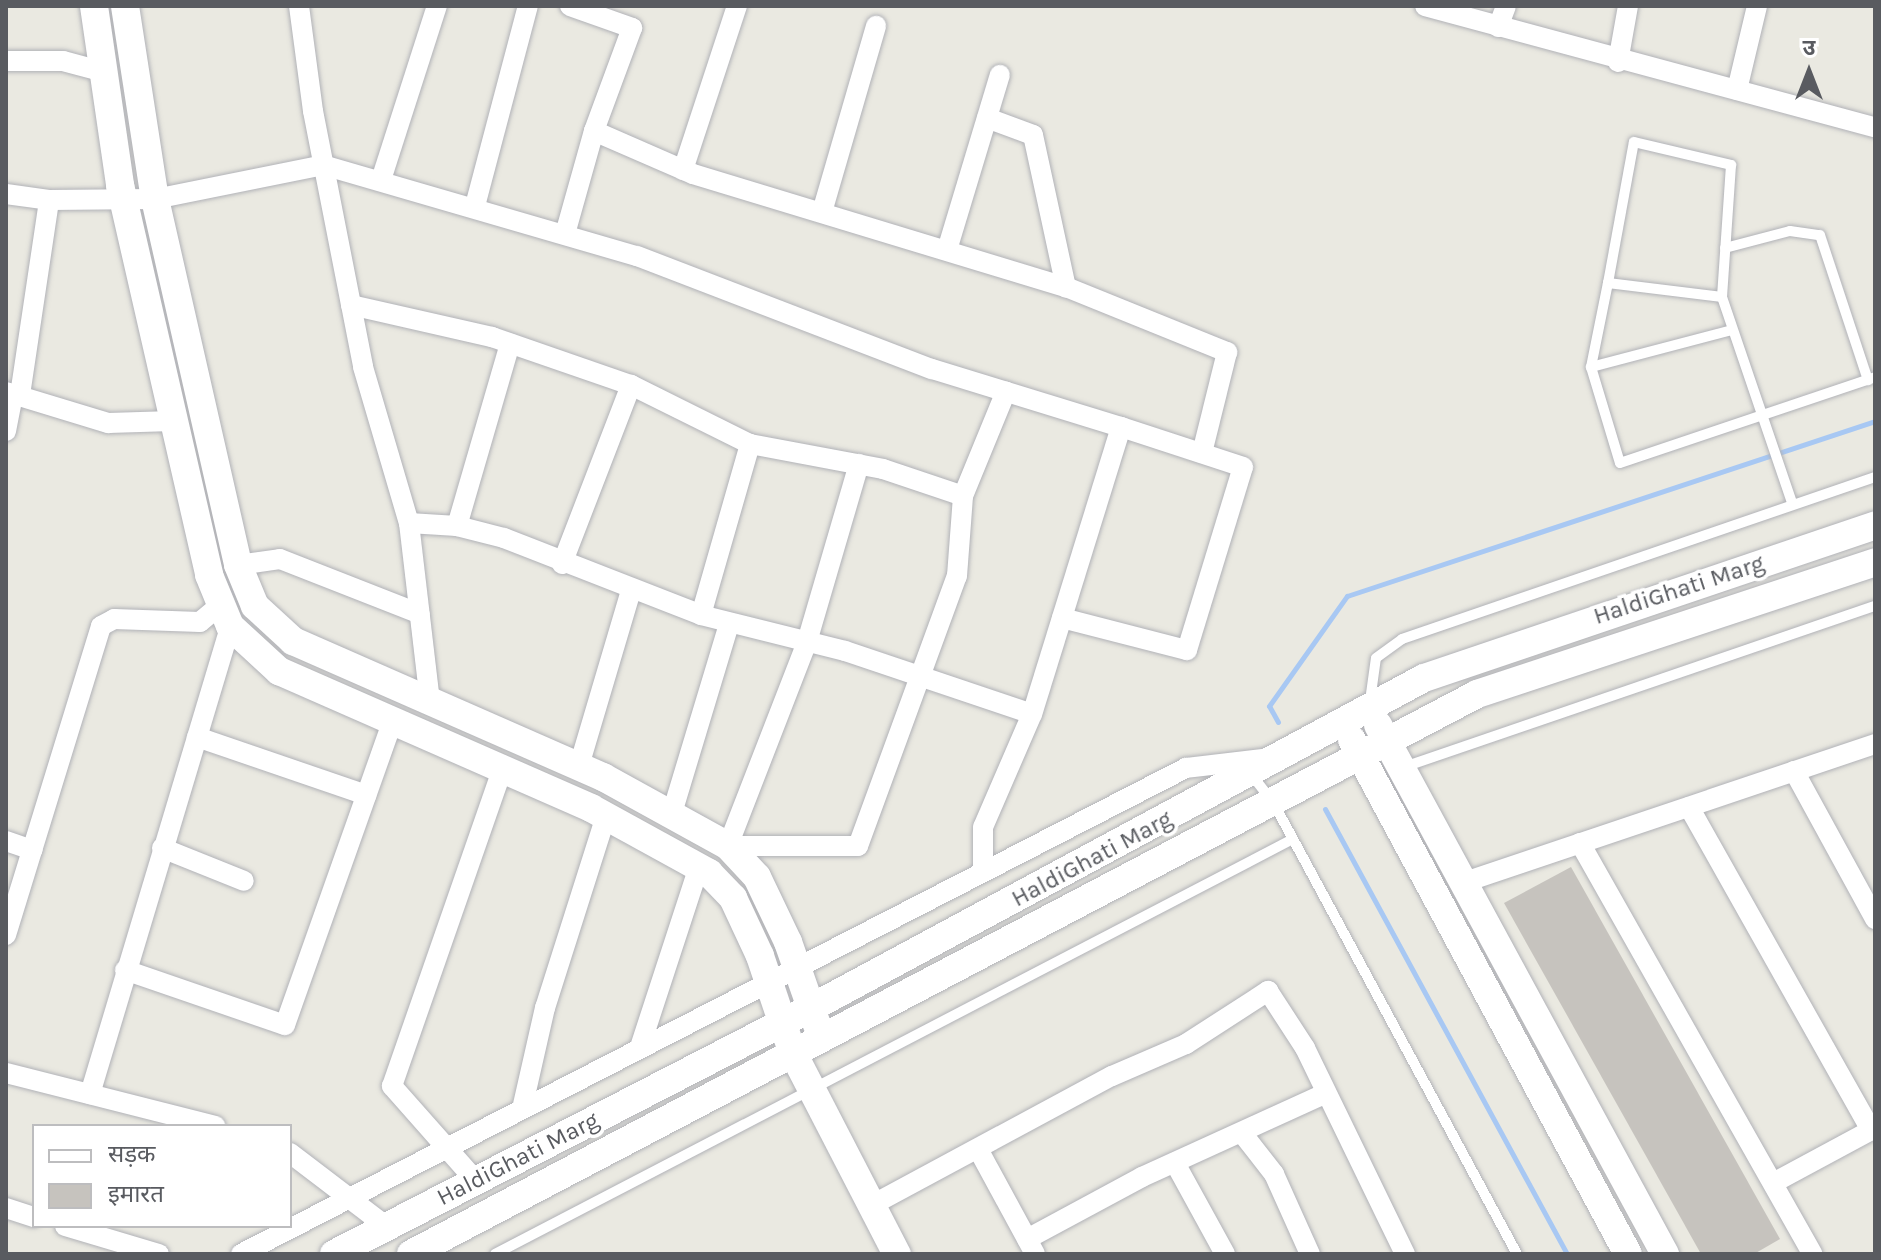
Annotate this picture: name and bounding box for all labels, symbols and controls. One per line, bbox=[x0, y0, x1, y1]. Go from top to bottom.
north arrow bbox=[1769, 32, 1849, 112]
text: उ bbox=[1803, 35, 1815, 61]
street label: HaldiGhati Marg bbox=[1590, 549, 1768, 631]
street label: HaldiGhati Marg bbox=[1007, 805, 1177, 913]
street label: HaldiGhati Marg bbox=[432, 1106, 604, 1212]
legend bbox=[32, 1124, 292, 1228]
text: सड़क bbox=[108, 1140, 156, 1168]
text: इमारत bbox=[108, 1180, 164, 1208]

